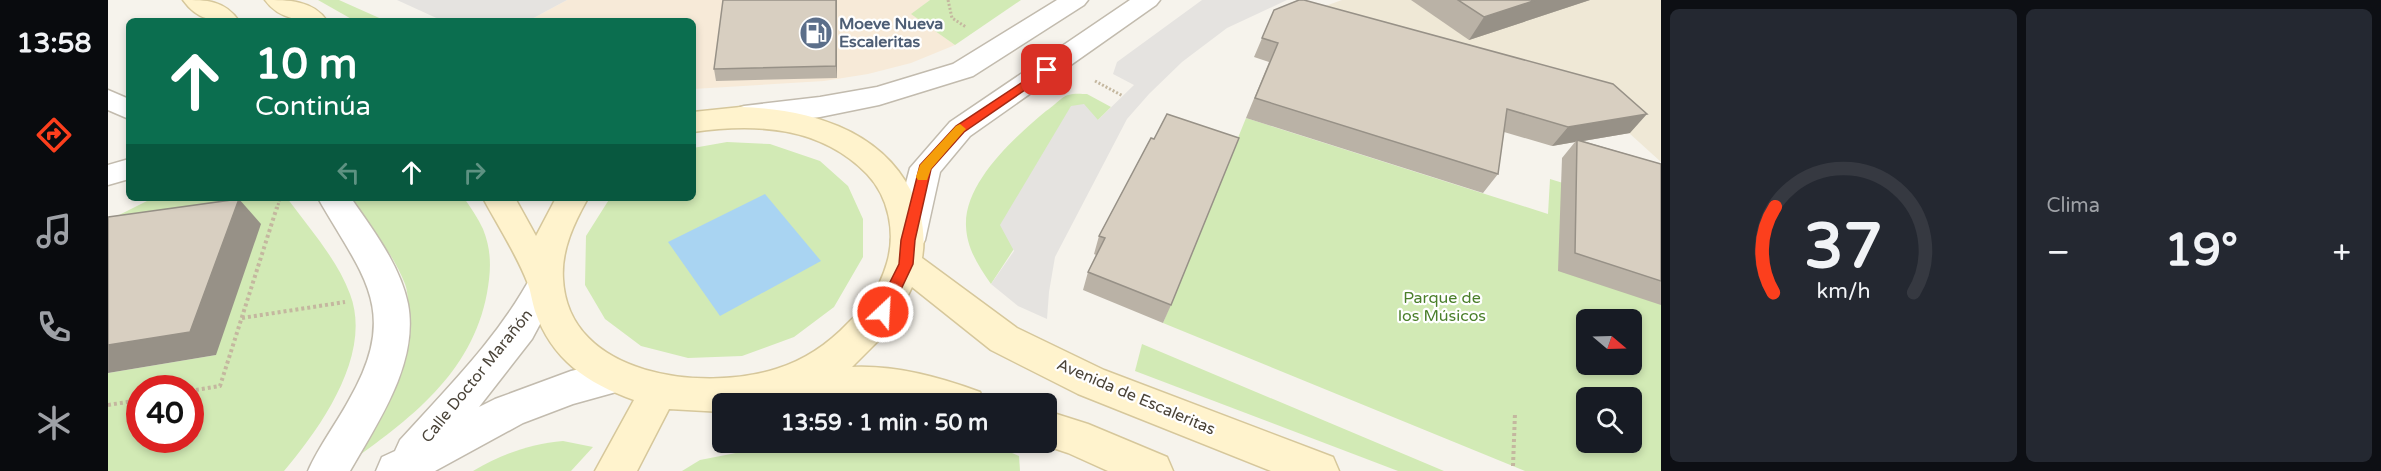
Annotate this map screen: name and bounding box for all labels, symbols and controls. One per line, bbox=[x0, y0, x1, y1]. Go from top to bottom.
place label: Moeve Nueva Escaleritas bbox=[839, 14, 943, 52]
fuel station icon: Moeve Nueva Escaleritas bbox=[798, 15, 834, 51]
text: 13:58 bbox=[17, 27, 91, 60]
text: 10 m bbox=[255, 39, 357, 90]
icon: ahead bbox=[156, 42, 234, 120]
pin bbox=[1021, 44, 1072, 95]
icon: arrive bbox=[1030, 53, 1063, 86]
text: Continúa bbox=[255, 90, 371, 123]
icon: directions bbox=[33, 114, 75, 156]
icon: left bbox=[332, 156, 365, 189]
icon: ahead bbox=[395, 156, 428, 189]
icon: right bbox=[458, 156, 491, 189]
text: Clima bbox=[2047, 194, 2100, 218]
icon: music bbox=[33, 210, 75, 252]
text: 37 bbox=[1804, 210, 1882, 285]
text: 19° bbox=[2164, 224, 2238, 278]
text: − bbox=[2047, 233, 2070, 272]
text: + bbox=[2332, 233, 2351, 272]
text: km/h bbox=[1816, 278, 1870, 304]
position arrow bbox=[851, 280, 915, 344]
park label: Parque de los Músicos bbox=[1398, 288, 1486, 326]
street label: Calle Doctor Marañón bbox=[417, 305, 537, 447]
icon: phone bbox=[33, 306, 75, 348]
north arrow bbox=[1576, 309, 1642, 375]
map controls bbox=[1576, 309, 1642, 453]
street label: Avenida de Escaleritas bbox=[1054, 355, 1218, 439]
speed limit sign: 40 bbox=[126, 375, 204, 453]
button: search bbox=[1576, 387, 1642, 453]
icon: climate bbox=[33, 402, 75, 444]
text: 13:59 · 1 min · 50 m bbox=[781, 410, 988, 436]

